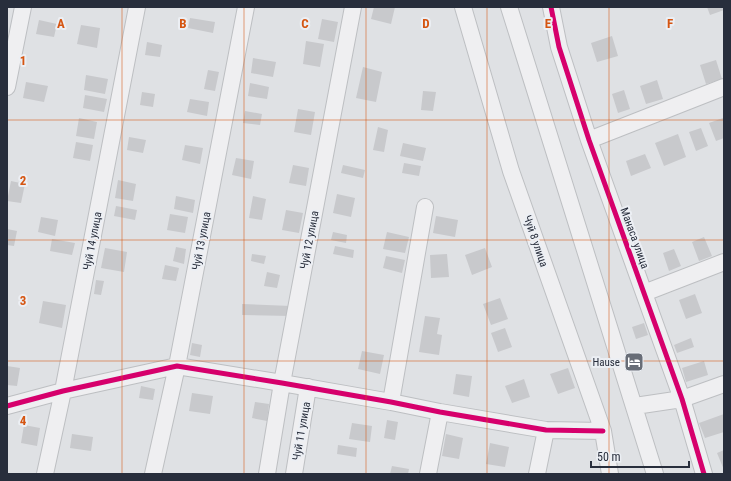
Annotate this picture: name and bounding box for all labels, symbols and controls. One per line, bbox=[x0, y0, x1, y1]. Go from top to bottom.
text: A bbox=[57, 16, 65, 31]
text: B bbox=[179, 16, 187, 31]
text: C bbox=[301, 16, 309, 31]
text: D bbox=[422, 16, 430, 31]
text: E bbox=[545, 16, 552, 31]
text: F bbox=[667, 16, 673, 31]
text: 1 bbox=[20, 53, 26, 68]
text: 2 bbox=[20, 173, 27, 188]
street label: Манаса улица bbox=[617, 206, 652, 270]
street label: Чуй 12 улица bbox=[297, 210, 322, 270]
street label: Чуй 14 улица bbox=[80, 211, 105, 271]
street label: Чуй 13 улица bbox=[189, 211, 214, 271]
street label: Чуй 8 улица bbox=[521, 214, 550, 269]
text: 3 bbox=[20, 293, 26, 308]
hotel icon: Hause bbox=[623, 351, 645, 373]
place label: Hause bbox=[592, 356, 620, 369]
street label: Чуй 11 улица bbox=[290, 401, 313, 461]
text: 4 bbox=[20, 413, 27, 428]
scale bar bbox=[591, 443, 689, 469]
text: 50 m bbox=[597, 450, 621, 464]

